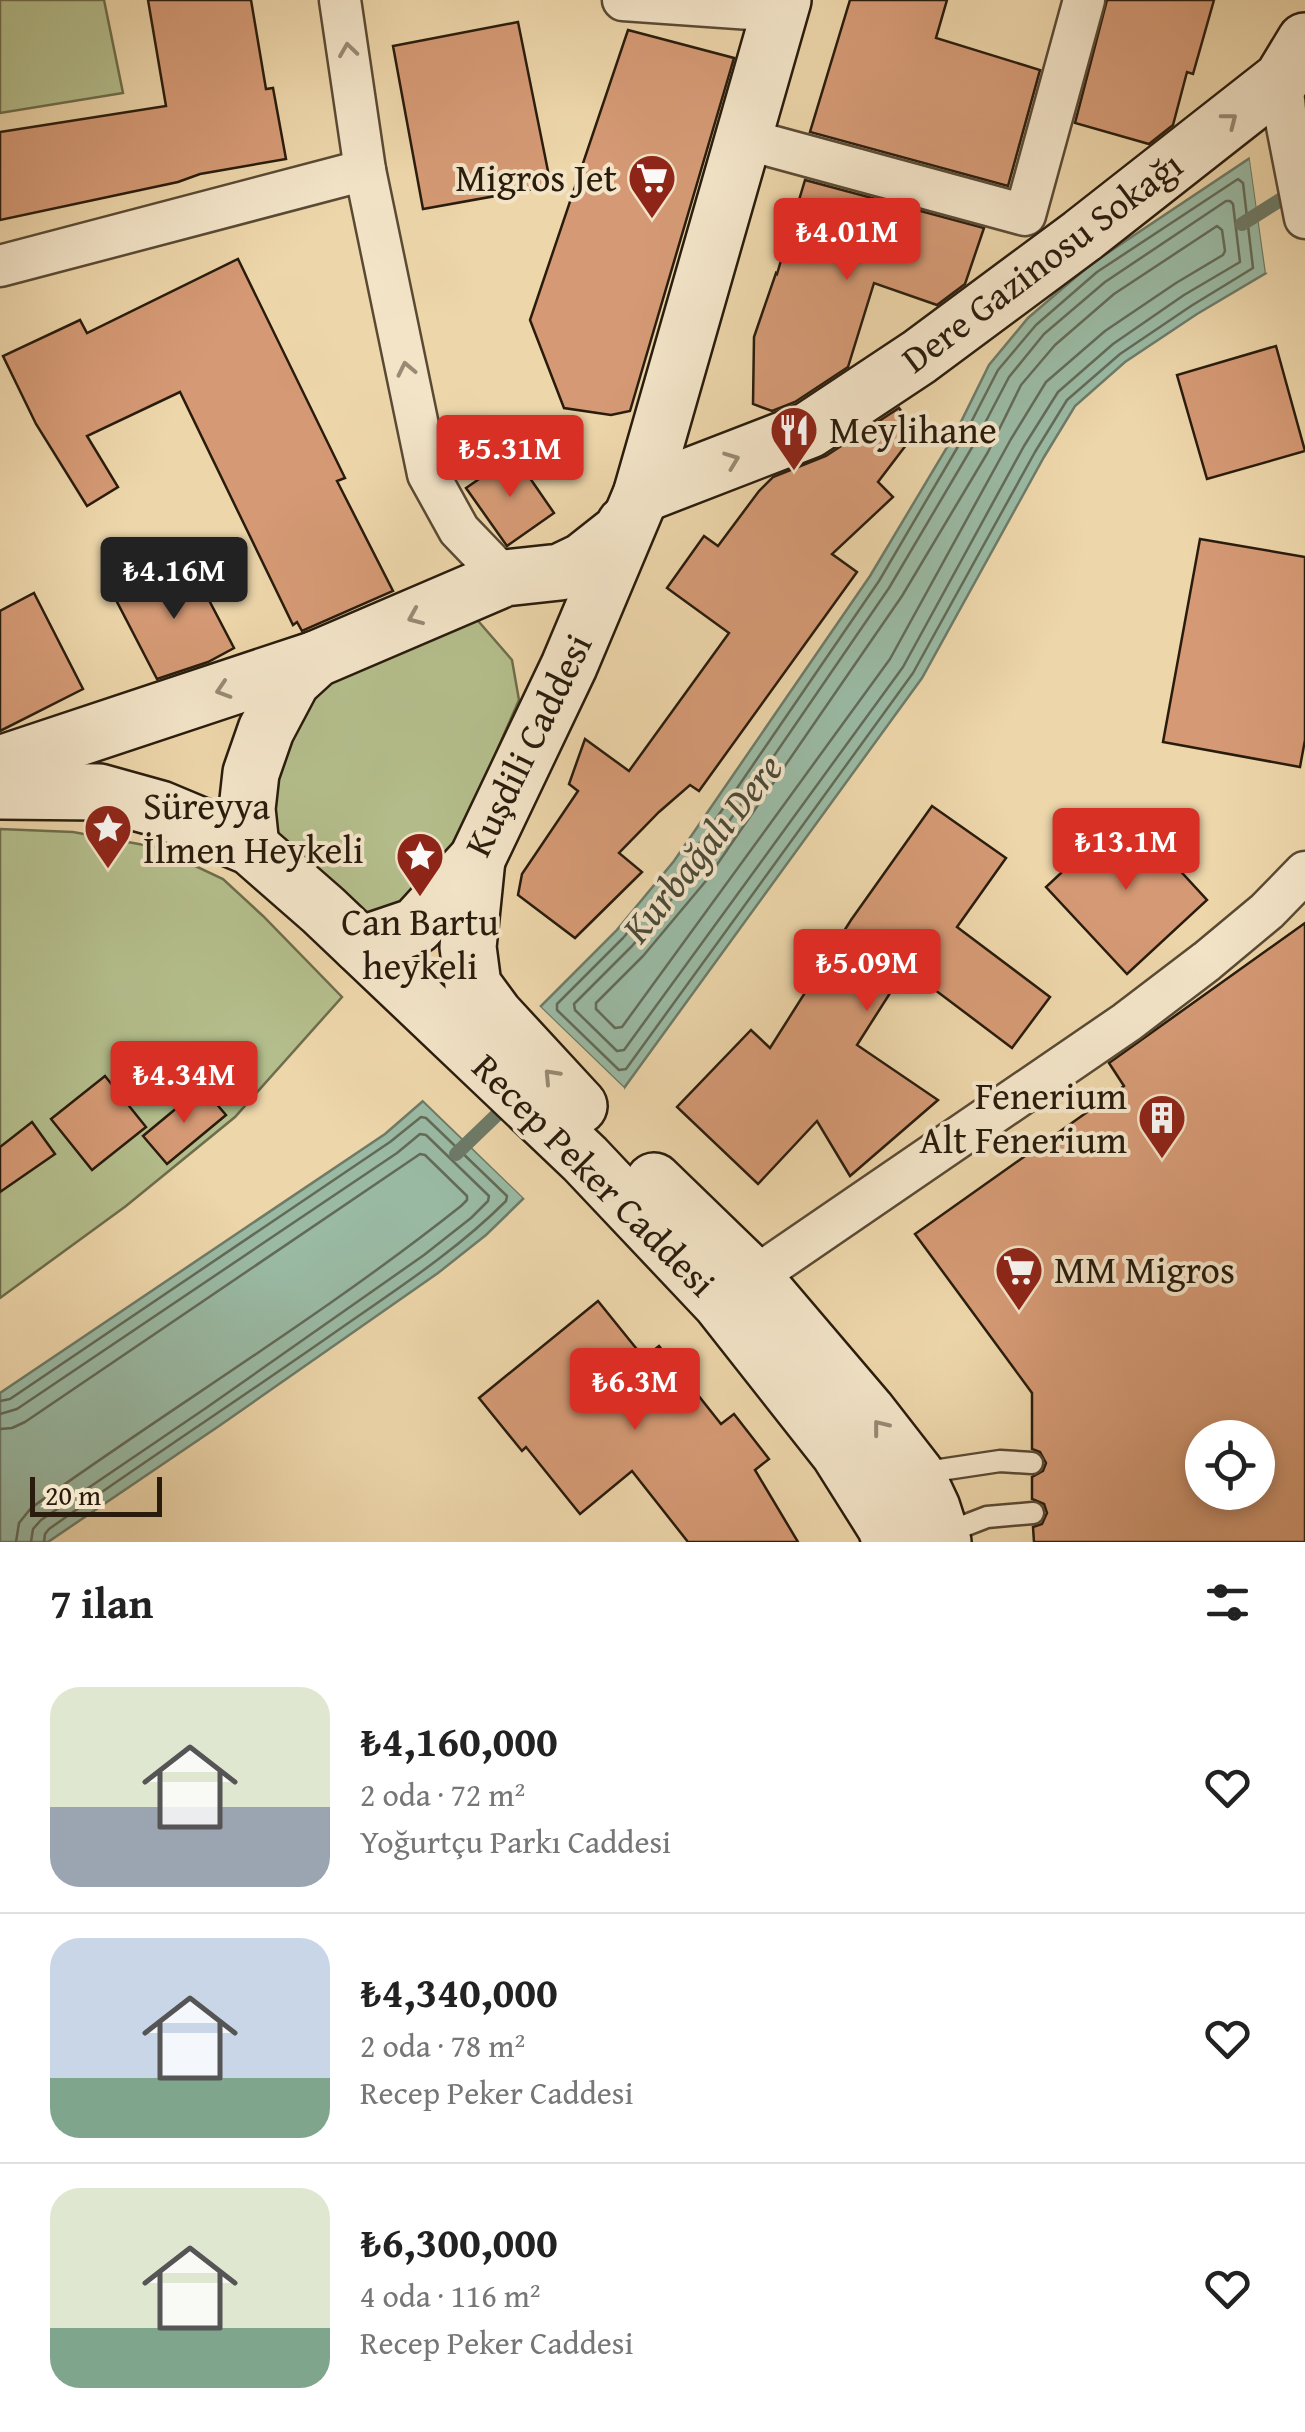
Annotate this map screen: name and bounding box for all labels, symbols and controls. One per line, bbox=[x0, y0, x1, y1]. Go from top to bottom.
one-way arrow bbox=[338, 42, 359, 58]
one-way arrow bbox=[1218, 114, 1236, 132]
street label: Dere Gazinosu Sokağı bbox=[889, 137, 1194, 386]
place label: Migros Jet bbox=[455, 149, 617, 205]
supermarket icon: Migros Jet bbox=[626, 152, 678, 220]
pin: ₺4.01M bbox=[766, 198, 928, 283]
text: ₺4.01M bbox=[796, 207, 898, 254]
one-way arrow bbox=[397, 361, 418, 378]
place label: Meylihane bbox=[829, 401, 997, 457]
restaurant icon: Meylihane bbox=[768, 404, 820, 472]
pin: ₺5.31M bbox=[429, 415, 591, 500]
text: ₺5.31M bbox=[459, 424, 561, 471]
one-way arrow bbox=[722, 451, 740, 471]
pin: ₺4.16M bbox=[93, 537, 255, 622]
text: ₺4.16M bbox=[123, 546, 225, 593]
one-way arrow bbox=[407, 605, 425, 625]
street label: Kuşdili Caddesi bbox=[449, 624, 605, 865]
one-way arrow bbox=[216, 678, 233, 698]
water label: Kurbağalı Dere bbox=[606, 740, 796, 956]
place label: Süreyya İlmen Heykeli bbox=[143, 777, 364, 877]
place icon: Süreyya İlmen Heykeli bbox=[82, 802, 134, 870]
pin: ₺13.1M bbox=[1045, 808, 1207, 893]
text: ₺13.1M bbox=[1075, 817, 1177, 864]
place icon: Can Bartu heykeli bbox=[394, 830, 446, 898]
place label: Can Bartu heykeli bbox=[341, 893, 499, 993]
pin: ₺5.09M bbox=[786, 929, 948, 1014]
text: ₺5.09M bbox=[816, 938, 918, 985]
street label: Recep Peker Caddesi bbox=[460, 1040, 729, 1309]
pin: ₺4.34M bbox=[103, 1041, 265, 1126]
text: ₺4.34M bbox=[133, 1050, 235, 1097]
place label: Fenerium Alt Fenerium bbox=[920, 1067, 1127, 1167]
one-way arrow bbox=[545, 1069, 563, 1087]
building icon: Fenerium Alt Fenerium bbox=[1136, 1092, 1188, 1160]
place label: MM Migros bbox=[1054, 1241, 1235, 1297]
supermarket icon: MM Migros bbox=[993, 1244, 1045, 1312]
pin: ₺6.3M bbox=[565, 1348, 705, 1433]
text: ₺6.3M bbox=[592, 1357, 678, 1404]
one-way arrow bbox=[874, 1420, 892, 1438]
map controls bbox=[1185, 1420, 1275, 1510]
button: locate bbox=[1185, 1420, 1275, 1510]
scale bar bbox=[30, 1472, 162, 1516]
text: 20 m bbox=[45, 1474, 101, 1515]
text: 7 ilan bbox=[50, 1572, 153, 1633]
icon: filters bbox=[1200, 1575, 1255, 1630]
text: ₺4,160,000 bbox=[360, 1710, 558, 1771]
icon: home bbox=[130, 1727, 250, 1847]
icon: heart bbox=[1200, 1760, 1255, 1815]
text: 2 oda · 72 m² bbox=[360, 1771, 525, 1818]
text: Yoğurtçu Parkı Caddesi bbox=[360, 1818, 671, 1865]
text: ₺4,340,000 bbox=[360, 1961, 558, 2022]
icon: home bbox=[130, 1978, 250, 2098]
icon: heart bbox=[1200, 2011, 1255, 2066]
text: 2 oda · 78 m² bbox=[360, 2022, 525, 2069]
text: Recep Peker Caddesi bbox=[360, 2069, 633, 2116]
text: ₺6,300,000 bbox=[360, 2211, 558, 2272]
icon: home bbox=[130, 2228, 250, 2348]
icon: heart bbox=[1200, 2261, 1255, 2316]
text: 4 oda · 116 m² bbox=[360, 2272, 541, 2319]
text: Recep Peker Caddesi bbox=[360, 2319, 633, 2366]

